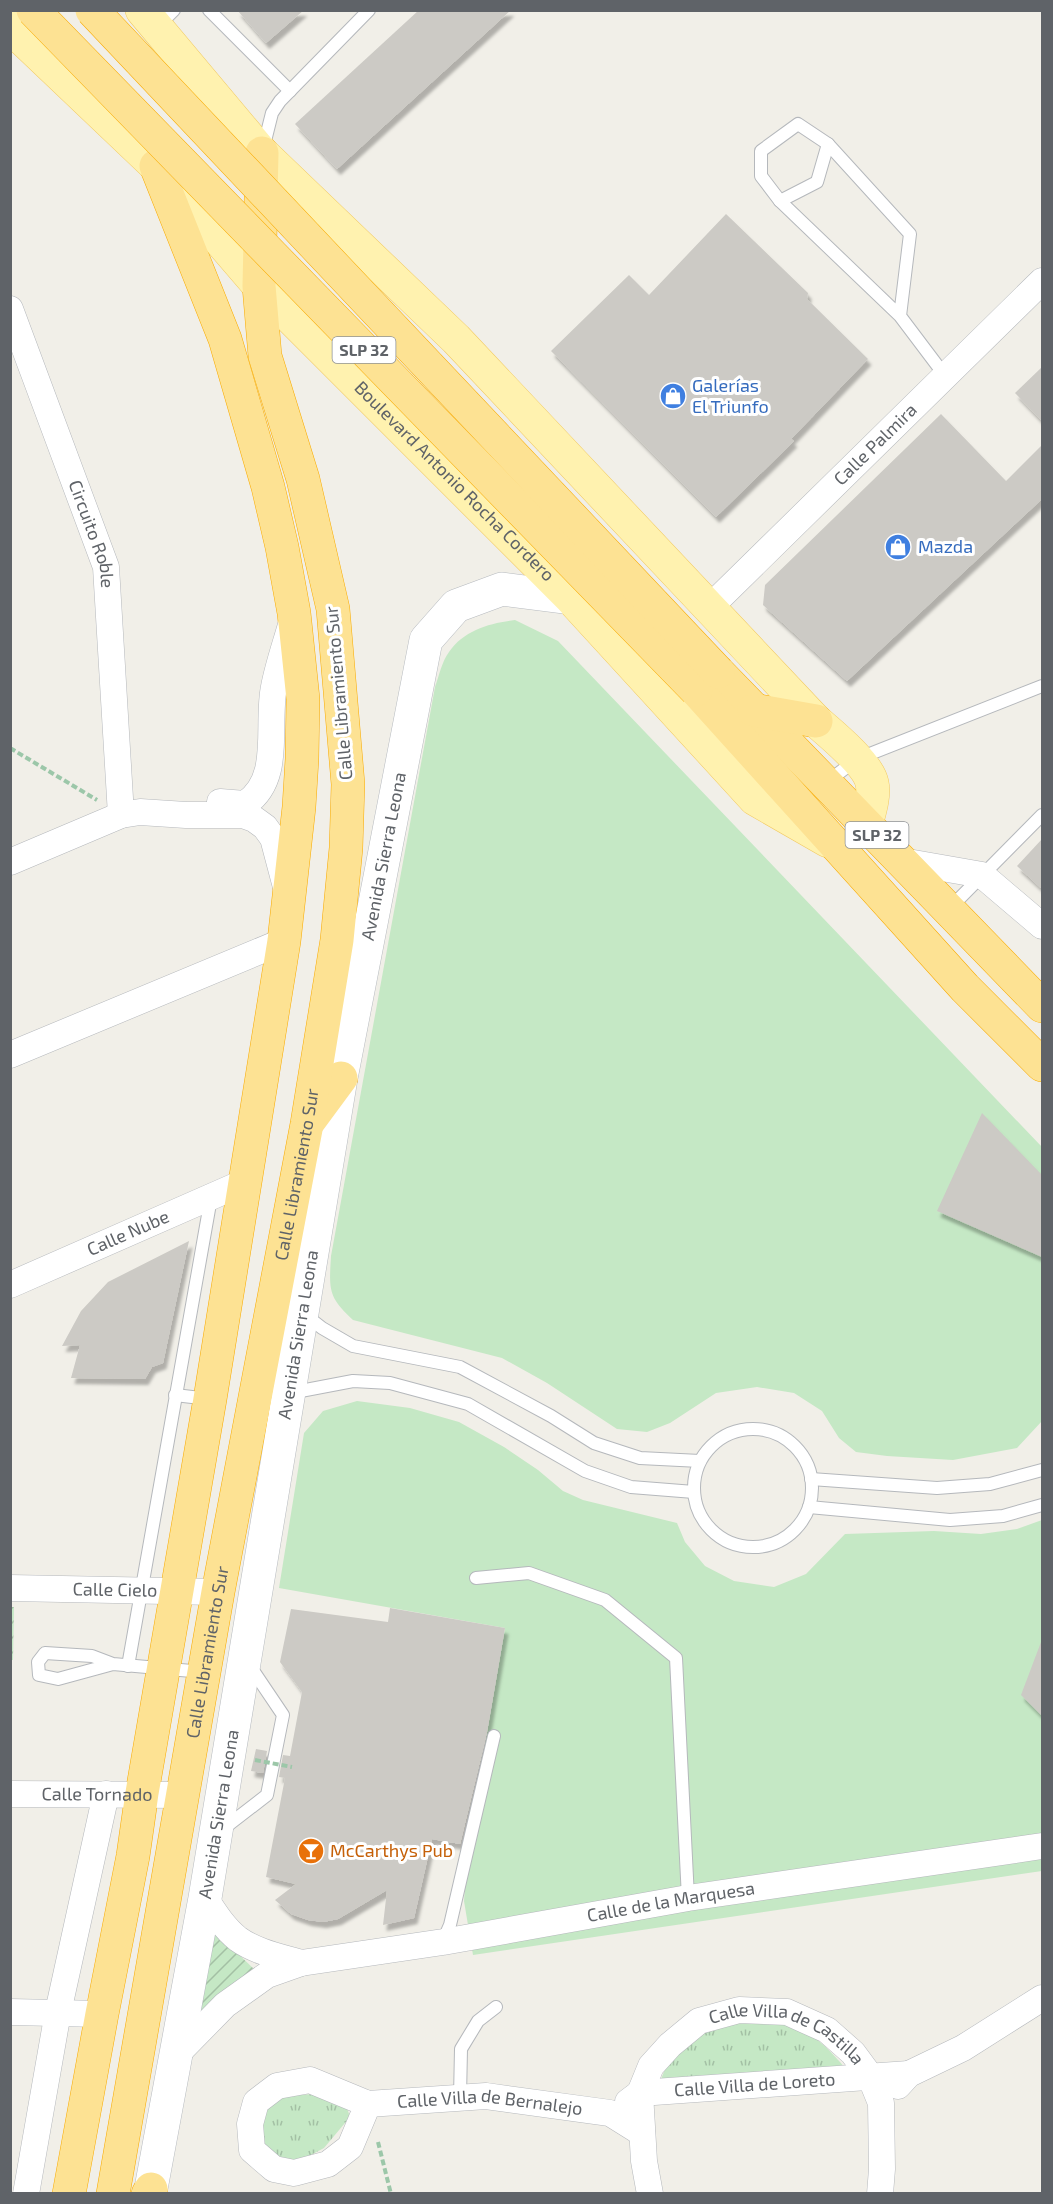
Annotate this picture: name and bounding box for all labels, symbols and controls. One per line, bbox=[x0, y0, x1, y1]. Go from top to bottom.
road number: SLP 32 bbox=[332, 337, 395, 363]
place label: Galerías El Triunfo bbox=[692, 374, 769, 417]
street label: Boulevard Antonio Rocha Cordero bbox=[350, 376, 560, 585]
shop icon: Galerías El Triunfo bbox=[658, 381, 688, 411]
street label: Calle Palmira bbox=[829, 398, 921, 489]
street label: Circuito Roble bbox=[65, 477, 119, 589]
shop icon: Mazda bbox=[883, 532, 913, 562]
place label: Mazda bbox=[918, 535, 973, 557]
street label: Calle Libramiento Sur bbox=[319, 605, 357, 781]
street label: Avenida Sierra Leona bbox=[356, 770, 410, 942]
road number: SLP 32 bbox=[846, 822, 908, 848]
street label: Calle Libramiento Sur bbox=[269, 1087, 323, 1262]
street label: Calle Nube bbox=[83, 1205, 172, 1260]
street label: Avenida Sierra Leona bbox=[273, 1248, 322, 1421]
street label: Calle Libramiento Sur bbox=[181, 1564, 233, 1740]
street label: Calle Cielo bbox=[73, 1577, 157, 1601]
street label: Avenida Sierra Leona bbox=[193, 1728, 243, 1900]
street label: Calle Tornado bbox=[41, 1782, 153, 1805]
bar icon: McCarthys Pub bbox=[296, 1836, 326, 1866]
place label: McCarthys Pub bbox=[330, 1839, 453, 1861]
street label: Calle de la Marquesa bbox=[585, 1876, 756, 1926]
street label: Calle Villa de Castilla bbox=[706, 1998, 870, 2068]
street label: Calle Villa de Loreto bbox=[673, 2067, 836, 2101]
street label: Calle Villa de Bernalejo bbox=[396, 2083, 584, 2119]

